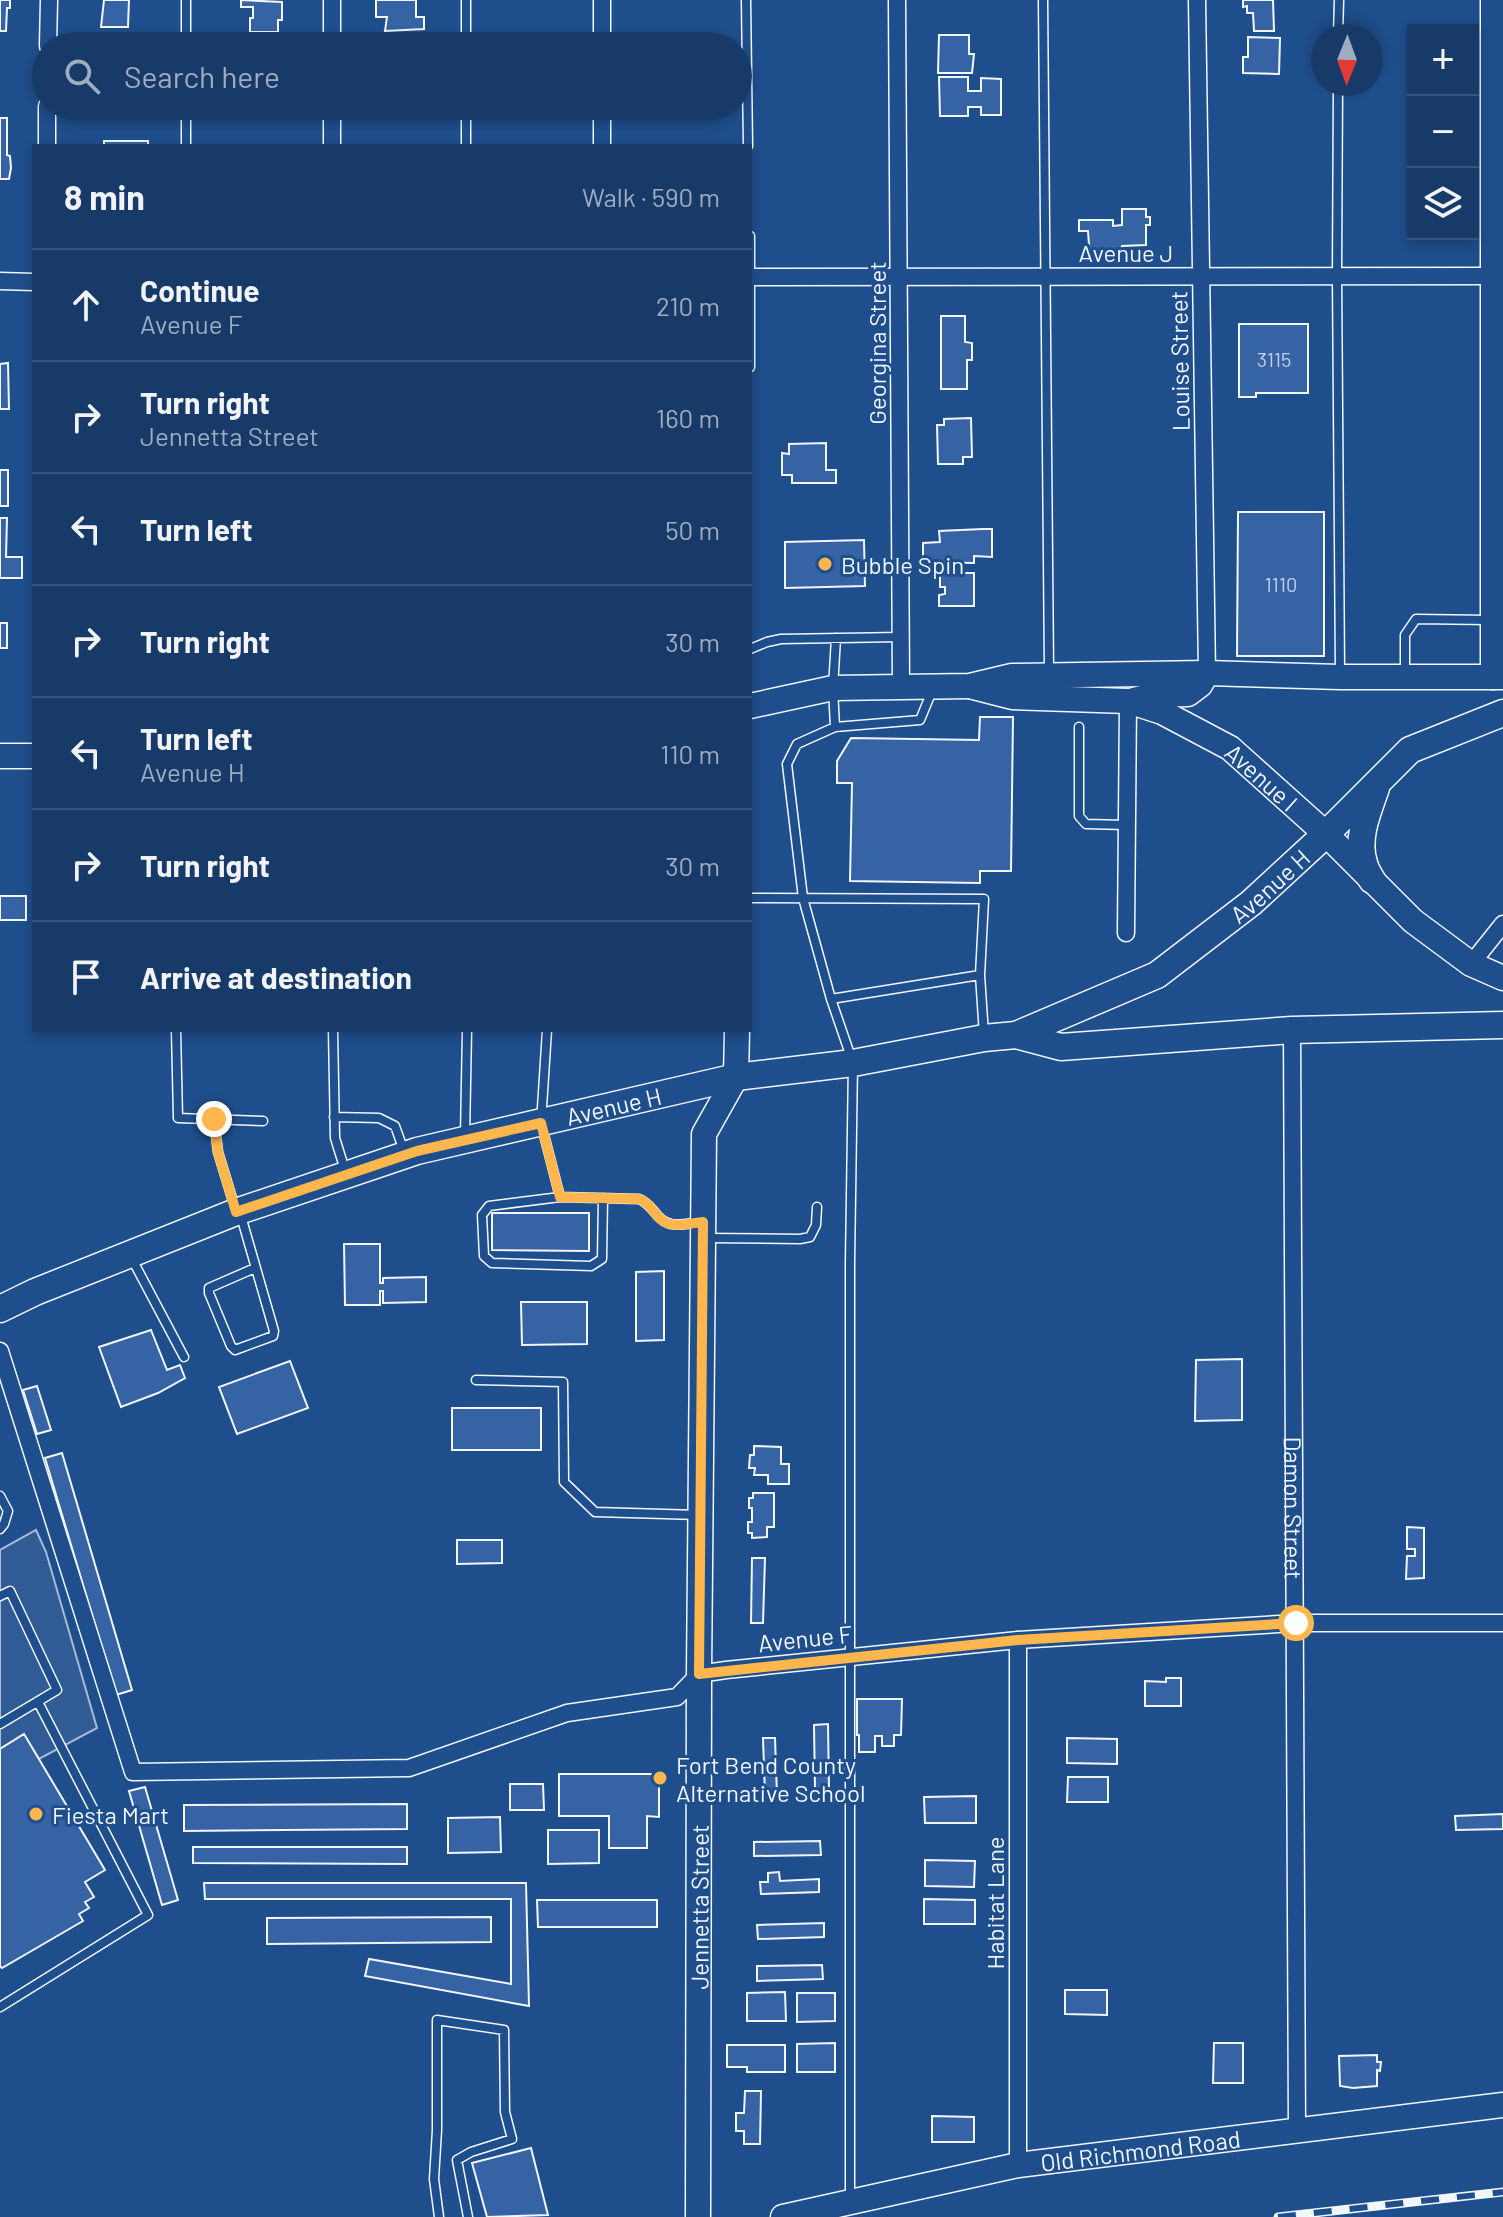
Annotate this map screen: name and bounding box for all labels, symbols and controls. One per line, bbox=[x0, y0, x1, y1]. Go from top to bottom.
north arrow bbox=[1311, 24, 1383, 96]
map controls bbox=[1407, 24, 1479, 240]
button: + bbox=[1407, 24, 1479, 96]
search box bbox=[32, 32, 752, 120]
icon: search bbox=[60, 54, 104, 98]
text: Search here bbox=[124, 58, 280, 94]
button: − bbox=[1407, 96, 1479, 168]
button: layers bbox=[1407, 168, 1479, 240]
text: 8 min bbox=[64, 176, 145, 217]
text: Walk · 590 m bbox=[582, 181, 720, 212]
street label: Avenue J bbox=[1079, 238, 1173, 267]
street label: Georgina Street bbox=[862, 261, 891, 425]
text: Continue bbox=[140, 272, 260, 308]
icon: ahead bbox=[64, 283, 108, 327]
text: 210 m bbox=[656, 290, 720, 321]
street label: Louise Street bbox=[1163, 291, 1195, 431]
text: Avenue F bbox=[140, 308, 243, 339]
house number: 3115 bbox=[1257, 347, 1291, 371]
text: Turn right bbox=[140, 384, 270, 420]
icon: right bbox=[64, 395, 108, 439]
text: 160 m bbox=[656, 402, 720, 433]
text: Jennetta Street bbox=[140, 420, 319, 451]
icon: left bbox=[64, 507, 108, 551]
text: Turn left bbox=[140, 511, 253, 547]
text: 50 m bbox=[665, 514, 720, 545]
place label: Bubble Spin bbox=[841, 550, 964, 579]
marker: Bubble Spin bbox=[816, 555, 834, 573]
house number: 1110 bbox=[1265, 572, 1297, 596]
icon: right bbox=[64, 619, 108, 663]
text: Turn right bbox=[140, 623, 270, 659]
text: 30 m bbox=[665, 626, 720, 657]
text: Turn left bbox=[140, 720, 253, 756]
icon: left bbox=[64, 731, 108, 775]
street label: Avenue I bbox=[1220, 737, 1304, 817]
text: 110 m bbox=[660, 738, 720, 769]
text: Avenue H bbox=[140, 756, 245, 787]
street label: Avenue H bbox=[1224, 842, 1315, 929]
icon: right bbox=[64, 843, 108, 887]
text: Turn right bbox=[140, 847, 270, 883]
text: 30 m bbox=[665, 850, 720, 881]
icon: arrive bbox=[64, 955, 108, 999]
text: Arrive at destination bbox=[140, 959, 412, 995]
street label: Avenue H bbox=[563, 1080, 664, 1130]
route end bbox=[196, 1101, 232, 1137]
street label: Damon Street bbox=[1279, 1436, 1309, 1580]
route start bbox=[1278, 1605, 1314, 1641]
street label: Avenue F bbox=[756, 1619, 854, 1657]
place label: Fort Bend County Alternative School bbox=[676, 1750, 865, 1807]
marker: Fort Bend County Alternative School bbox=[651, 1769, 669, 1787]
place label: Fiesta Mart bbox=[52, 1800, 169, 1829]
marker: Fiesta Mart bbox=[27, 1805, 45, 1823]
street label: Jennetta Street bbox=[684, 1824, 713, 1990]
street label: Habitat Lane bbox=[980, 1836, 1009, 1970]
street label: Old Richmond Road bbox=[1039, 2123, 1242, 2177]

